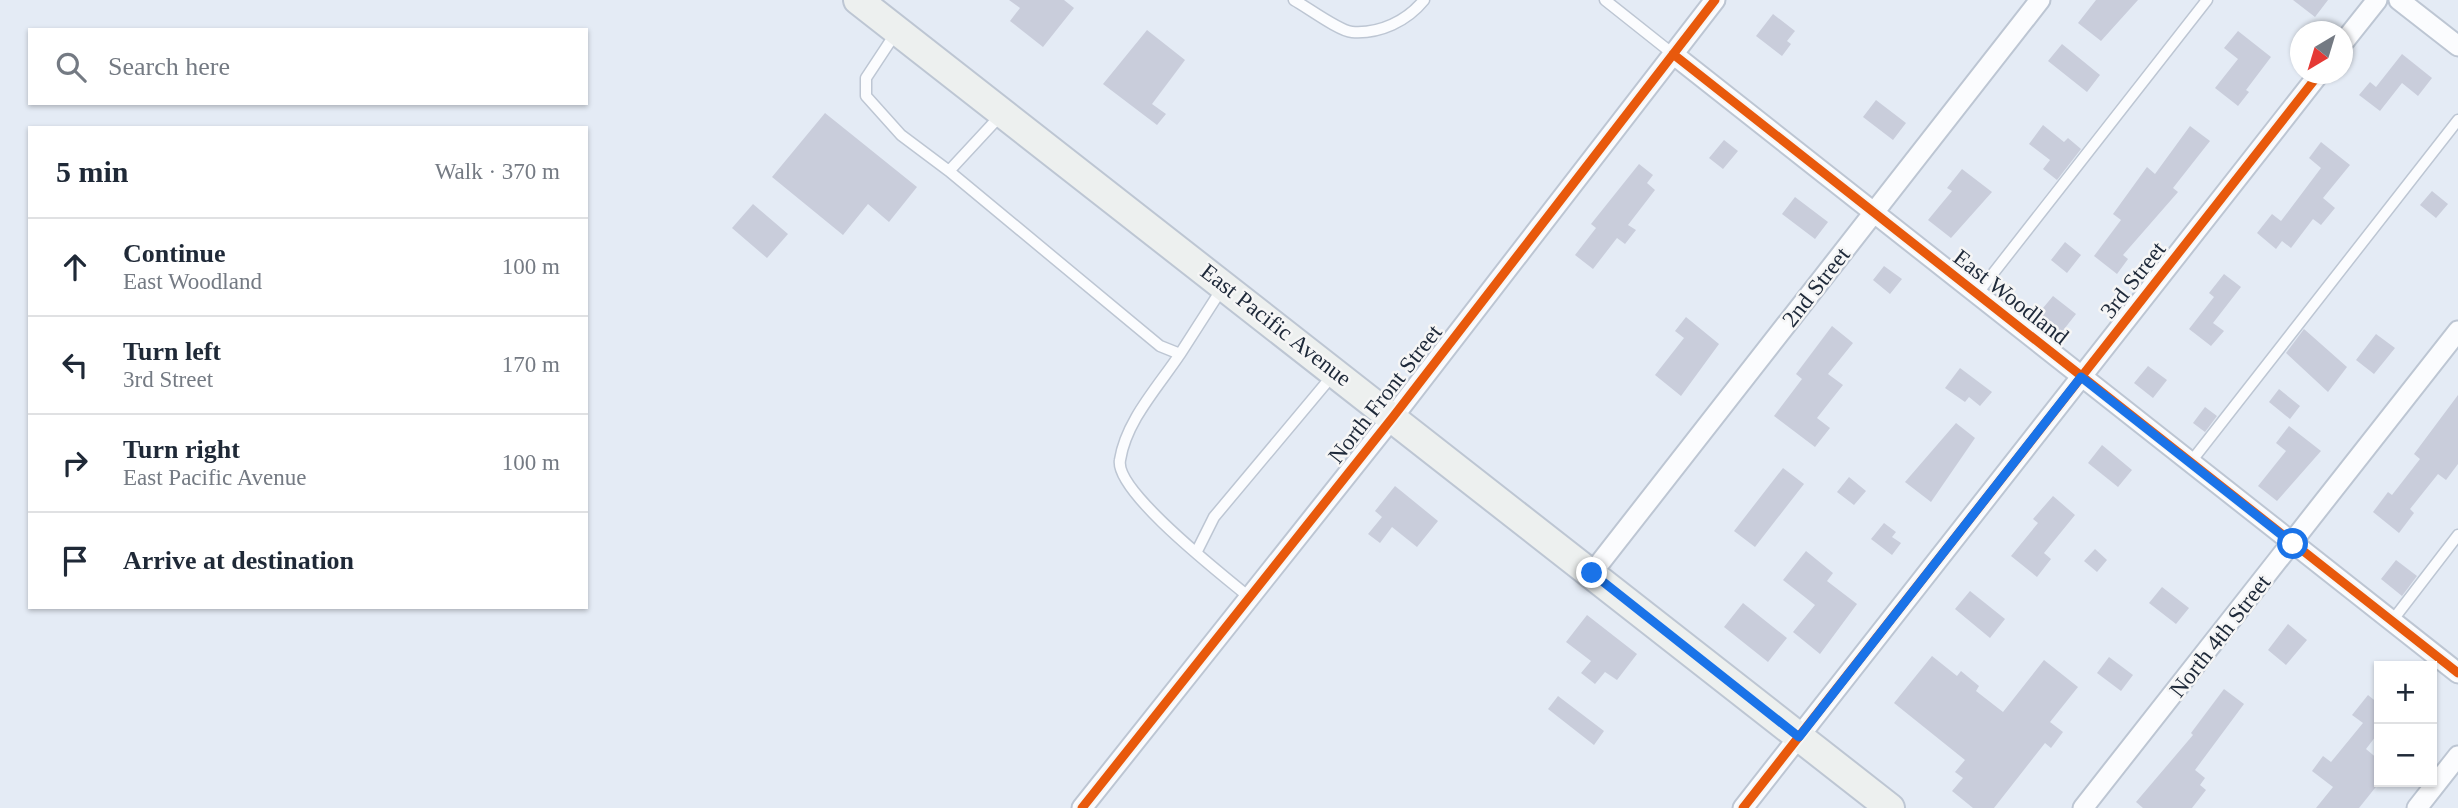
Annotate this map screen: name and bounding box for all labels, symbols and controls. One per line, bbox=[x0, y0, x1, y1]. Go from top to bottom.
north arrow bbox=[2290, 21, 2353, 84]
search box bbox=[28, 28, 588, 105]
icon: search bbox=[52, 48, 90, 86]
text: Search here bbox=[108, 52, 230, 81]
text: 5 min bbox=[56, 155, 129, 188]
text: Walk · 370 m bbox=[435, 159, 560, 184]
street label: 3rd Street bbox=[2095, 236, 2171, 323]
text: Continue bbox=[123, 239, 226, 268]
street label: 2nd Street bbox=[1777, 242, 1855, 332]
street label: East Woodland bbox=[1949, 244, 2074, 350]
icon: ahead bbox=[56, 248, 94, 286]
text: 100 m bbox=[502, 254, 560, 279]
street label: East Pacific Avenue bbox=[1196, 259, 1356, 391]
text: East Woodland bbox=[123, 269, 262, 294]
street label: North Front Street bbox=[1323, 319, 1447, 468]
text: Turn left bbox=[123, 337, 221, 366]
icon: left bbox=[56, 346, 94, 384]
text: 170 m bbox=[502, 352, 560, 377]
text: 3rd Street bbox=[123, 367, 213, 392]
text: Turn right bbox=[123, 435, 240, 464]
icon: right bbox=[56, 444, 94, 482]
text: 100 m bbox=[502, 450, 560, 475]
text: East Pacific Avenue bbox=[123, 465, 307, 490]
route start bbox=[2277, 528, 2308, 559]
icon: arrive bbox=[56, 542, 94, 580]
text: Arrive at destination bbox=[123, 546, 354, 575]
route end bbox=[1576, 557, 1607, 588]
street label: North 4th Street bbox=[2165, 569, 2276, 702]
map controls bbox=[2374, 661, 2437, 787]
button: + bbox=[2374, 661, 2437, 724]
button: − bbox=[2374, 724, 2437, 787]

